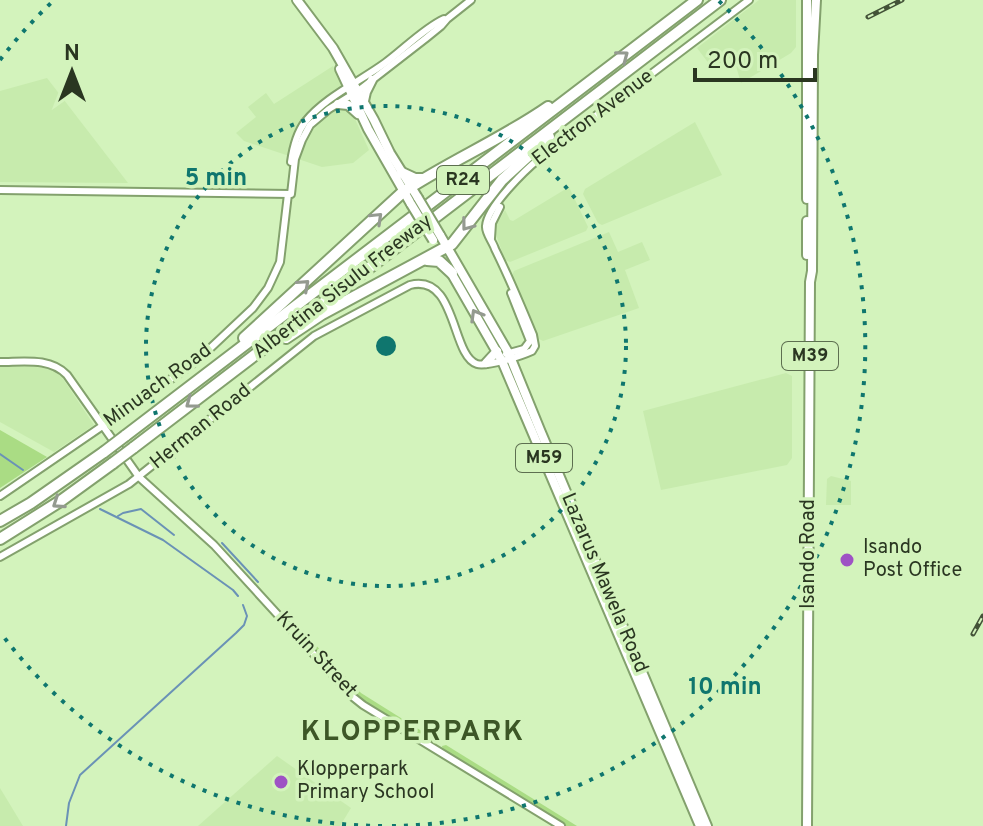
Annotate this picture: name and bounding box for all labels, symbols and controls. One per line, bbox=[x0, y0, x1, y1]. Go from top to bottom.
north arrow bbox=[32, 32, 112, 112]
scale bar bbox=[695, 32, 815, 82]
text: N bbox=[64, 41, 80, 68]
text: 200 m bbox=[707, 47, 778, 77]
one-way arrow bbox=[614, 51, 629, 66]
street label: Electron Avenue bbox=[527, 64, 659, 172]
text: 5 min bbox=[185, 164, 247, 194]
road number: R24 bbox=[437, 166, 489, 194]
street label: Albertina Sisulu Freeway bbox=[248, 209, 438, 365]
one-way arrow bbox=[368, 212, 382, 227]
one-way arrow bbox=[463, 216, 477, 231]
one-way arrow bbox=[295, 280, 309, 294]
one-way arrow bbox=[470, 309, 486, 324]
centre of rings bbox=[372, 332, 400, 360]
street label: Minuach Road bbox=[99, 338, 217, 434]
road number: M39 bbox=[782, 342, 838, 370]
street label: Herman Road bbox=[145, 378, 257, 476]
one-way arrow bbox=[185, 394, 200, 408]
road number: M59 bbox=[516, 444, 572, 472]
street label: Lazarus Mawela Road bbox=[554, 489, 654, 677]
one-way arrow bbox=[52, 493, 67, 508]
street label: Isando Road bbox=[796, 499, 822, 609]
place label: Isando Post Office bbox=[863, 535, 962, 584]
marker: Isando Post Office bbox=[838, 551, 856, 569]
street label: Kruin Street bbox=[270, 607, 362, 703]
text: 10 min bbox=[688, 673, 762, 703]
district label: KLOPPERPARK bbox=[301, 715, 525, 751]
place label: Klopperpark Primary School bbox=[297, 757, 434, 806]
marker: Klopperpark Primary School bbox=[272, 773, 290, 791]

